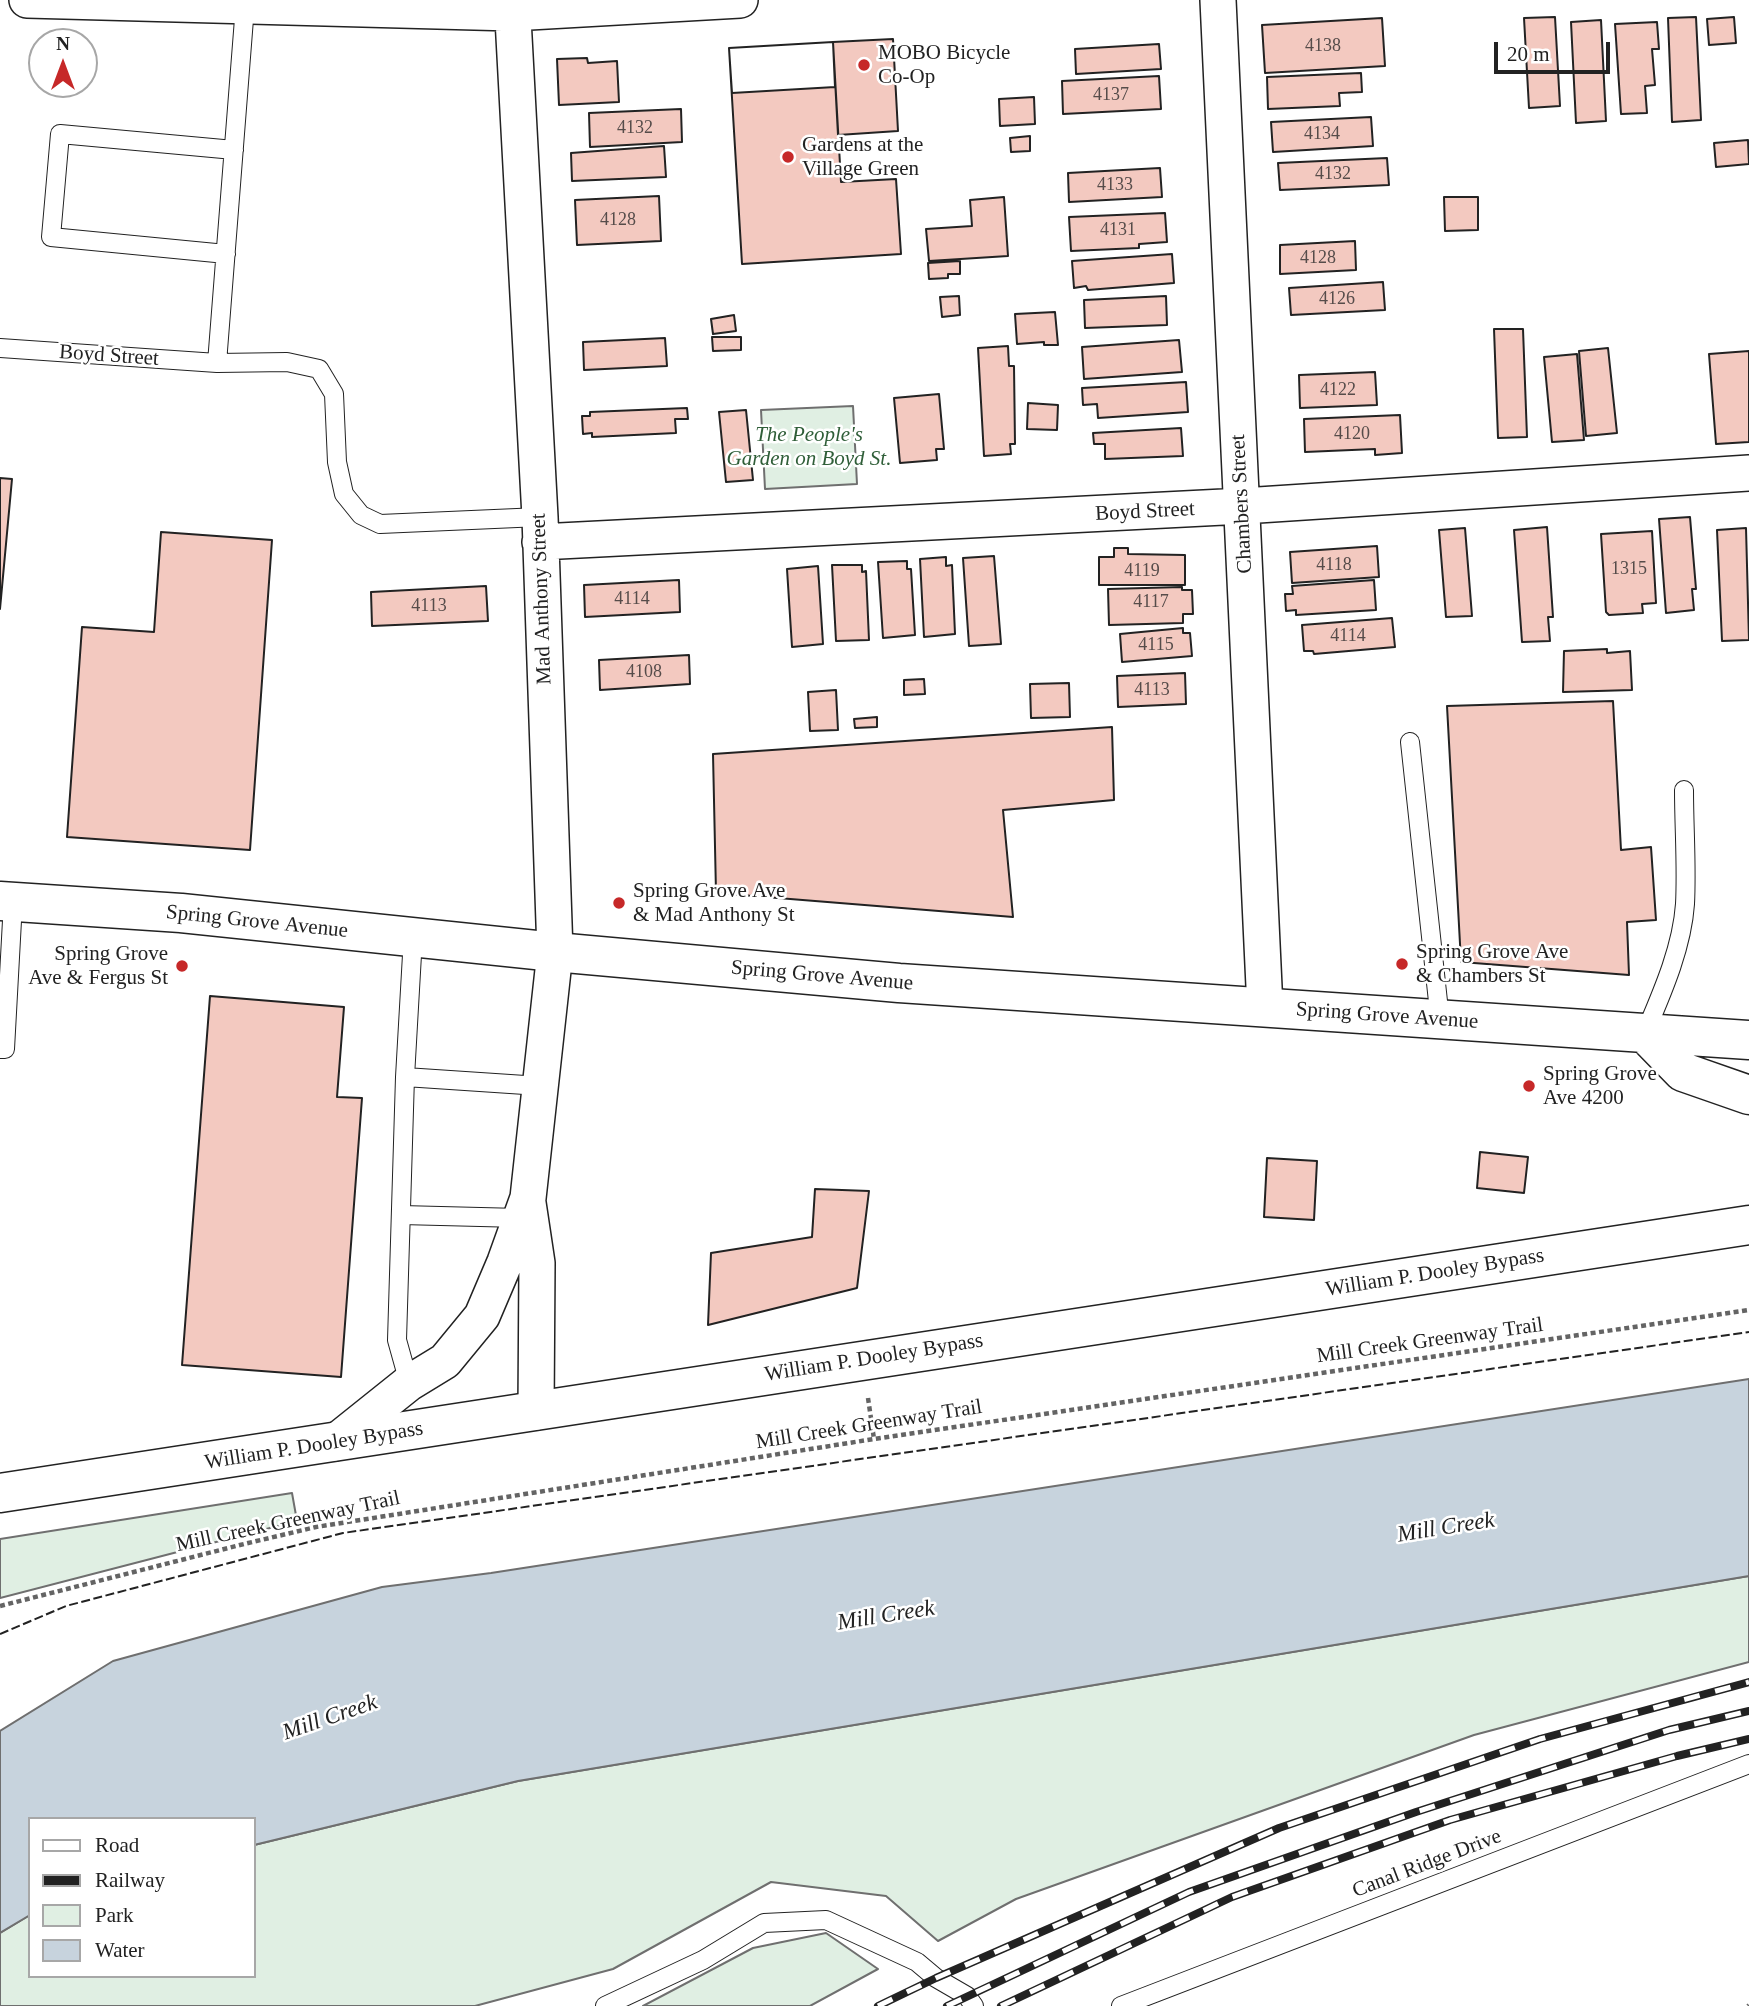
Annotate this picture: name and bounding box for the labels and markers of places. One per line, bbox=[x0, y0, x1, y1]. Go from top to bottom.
place label: MOBO Bicycle Co-Op bbox=[878, 40, 1010, 90]
marker: MOBO Bicycle Co-Op bbox=[856, 57, 872, 73]
place label: Gardens at the Village Green bbox=[802, 132, 923, 182]
marker: Gardens at the Village Green bbox=[780, 149, 796, 165]
place label: Spring Grove Ave & Mad Anthony St bbox=[633, 878, 795, 928]
marker: Spring Grove Ave & Mad Anthony St bbox=[611, 895, 627, 911]
place label: Spring Grove Ave & Chambers St bbox=[1416, 939, 1568, 989]
place label: Spring Grove Ave & Fergus St bbox=[28, 941, 168, 991]
marker: Spring Grove Ave & Chambers St bbox=[1394, 956, 1410, 972]
marker: Spring Grove Ave & Fergus St bbox=[174, 958, 190, 974]
place label: Spring Grove Ave 4200 bbox=[1543, 1061, 1657, 1111]
marker: Spring Grove Ave 4200 bbox=[1521, 1078, 1537, 1094]

